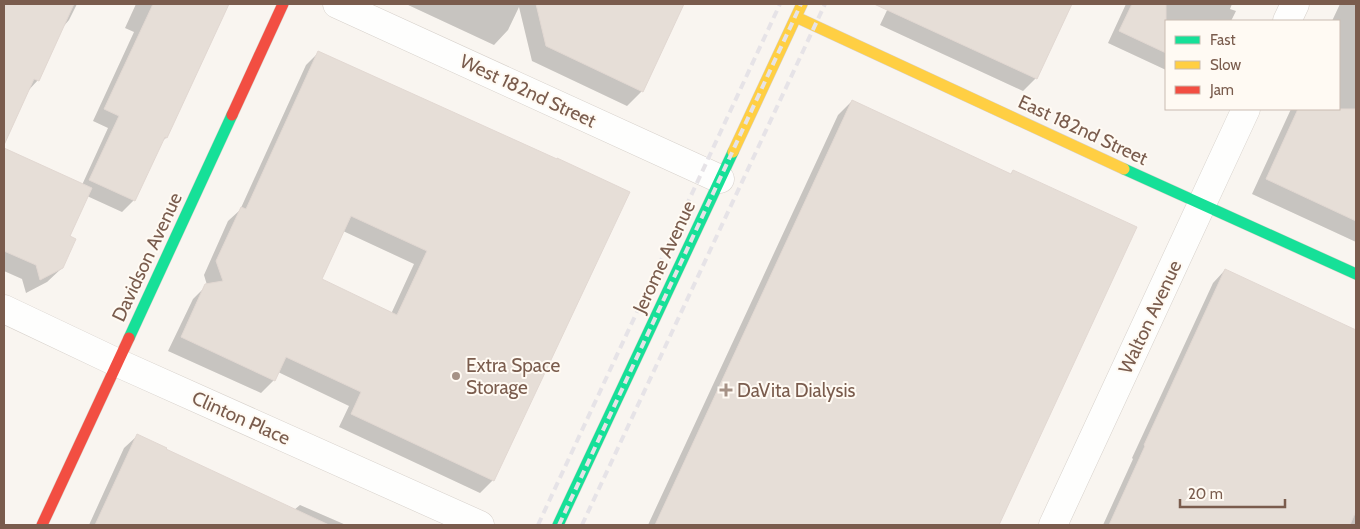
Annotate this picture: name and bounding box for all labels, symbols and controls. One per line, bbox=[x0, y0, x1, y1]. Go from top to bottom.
legend bbox=[1165, 20, 1340, 110]
text: Fast bbox=[1210, 31, 1235, 49]
street label: West 182nd Street bbox=[456, 49, 600, 133]
text: Slow bbox=[1210, 56, 1241, 74]
text: Jam bbox=[1209, 81, 1234, 99]
street label: East 182nd Street bbox=[1015, 90, 1152, 170]
street label: Davidson Avenue bbox=[107, 189, 187, 325]
street label: Jerome Avenue bbox=[627, 197, 700, 318]
street label: Walton Avenue bbox=[1114, 256, 1186, 377]
place label: Extra Space Storage bbox=[466, 354, 560, 399]
marker: Extra Space Storage bbox=[450, 370, 462, 382]
place label: DaVita Dialysis bbox=[737, 379, 855, 402]
marker: DaVita Dialysis bbox=[719, 383, 733, 397]
street label: Clinton Place bbox=[188, 386, 294, 450]
scale bar bbox=[1180, 476, 1285, 508]
text: 20 m bbox=[1188, 485, 1223, 503]

